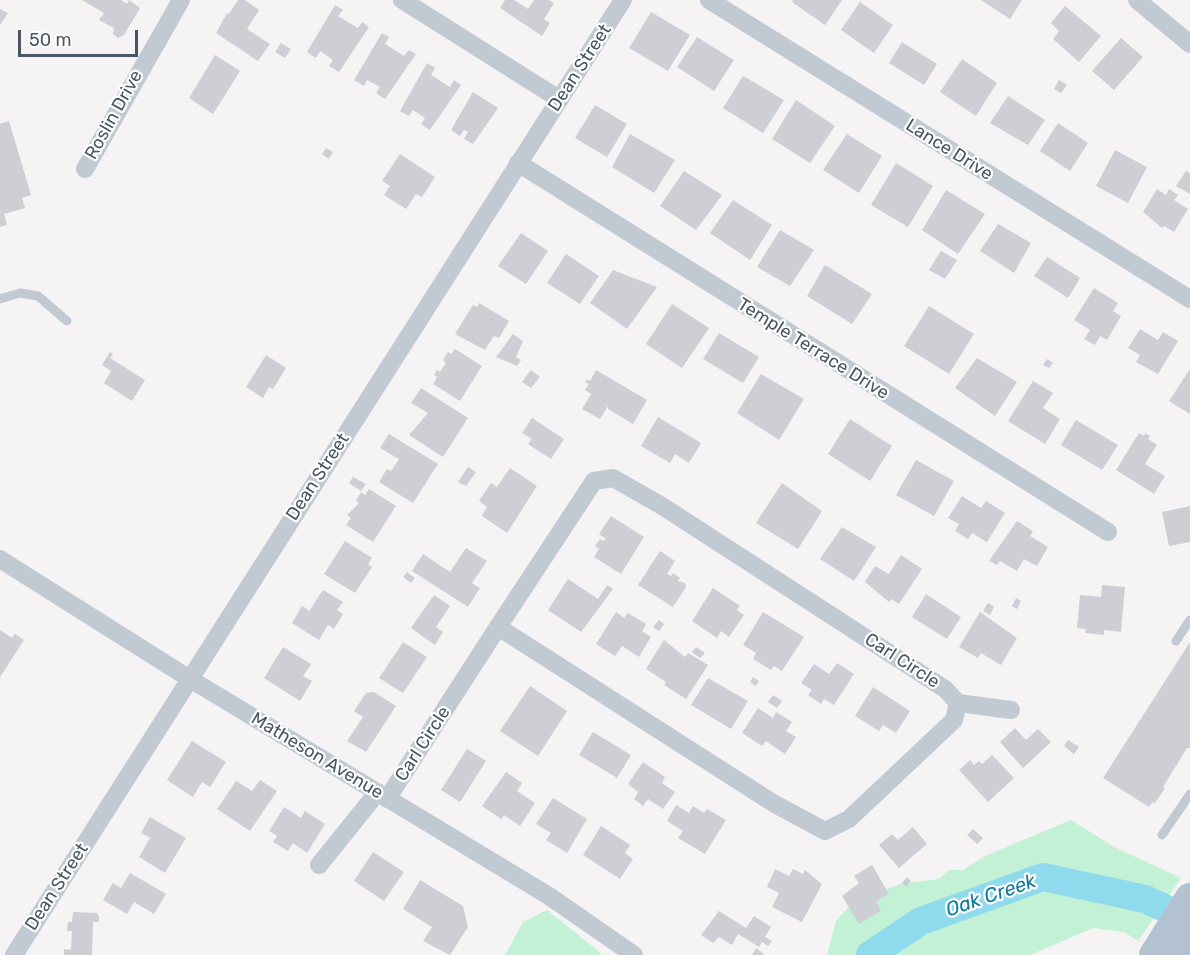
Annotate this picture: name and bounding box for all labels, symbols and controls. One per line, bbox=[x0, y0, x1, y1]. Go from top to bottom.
scale bar bbox=[21, 18, 141, 56]
street label: Dean Street bbox=[544, 20, 616, 116]
text: 50 m bbox=[29, 29, 72, 51]
street label: Roslin Drive bbox=[81, 67, 147, 163]
street label: Lance Drive bbox=[901, 115, 997, 185]
street label: Temple Terrace Drive bbox=[733, 294, 893, 404]
street label: Dean Street bbox=[282, 429, 354, 525]
street label: Carl Circle bbox=[860, 629, 944, 693]
street label: Carl Circle bbox=[391, 702, 455, 786]
street label: Matheson Avenue bbox=[247, 708, 387, 804]
street label: Dean Street bbox=[21, 839, 93, 935]
water label: Oak Creek bbox=[943, 869, 1039, 923]

